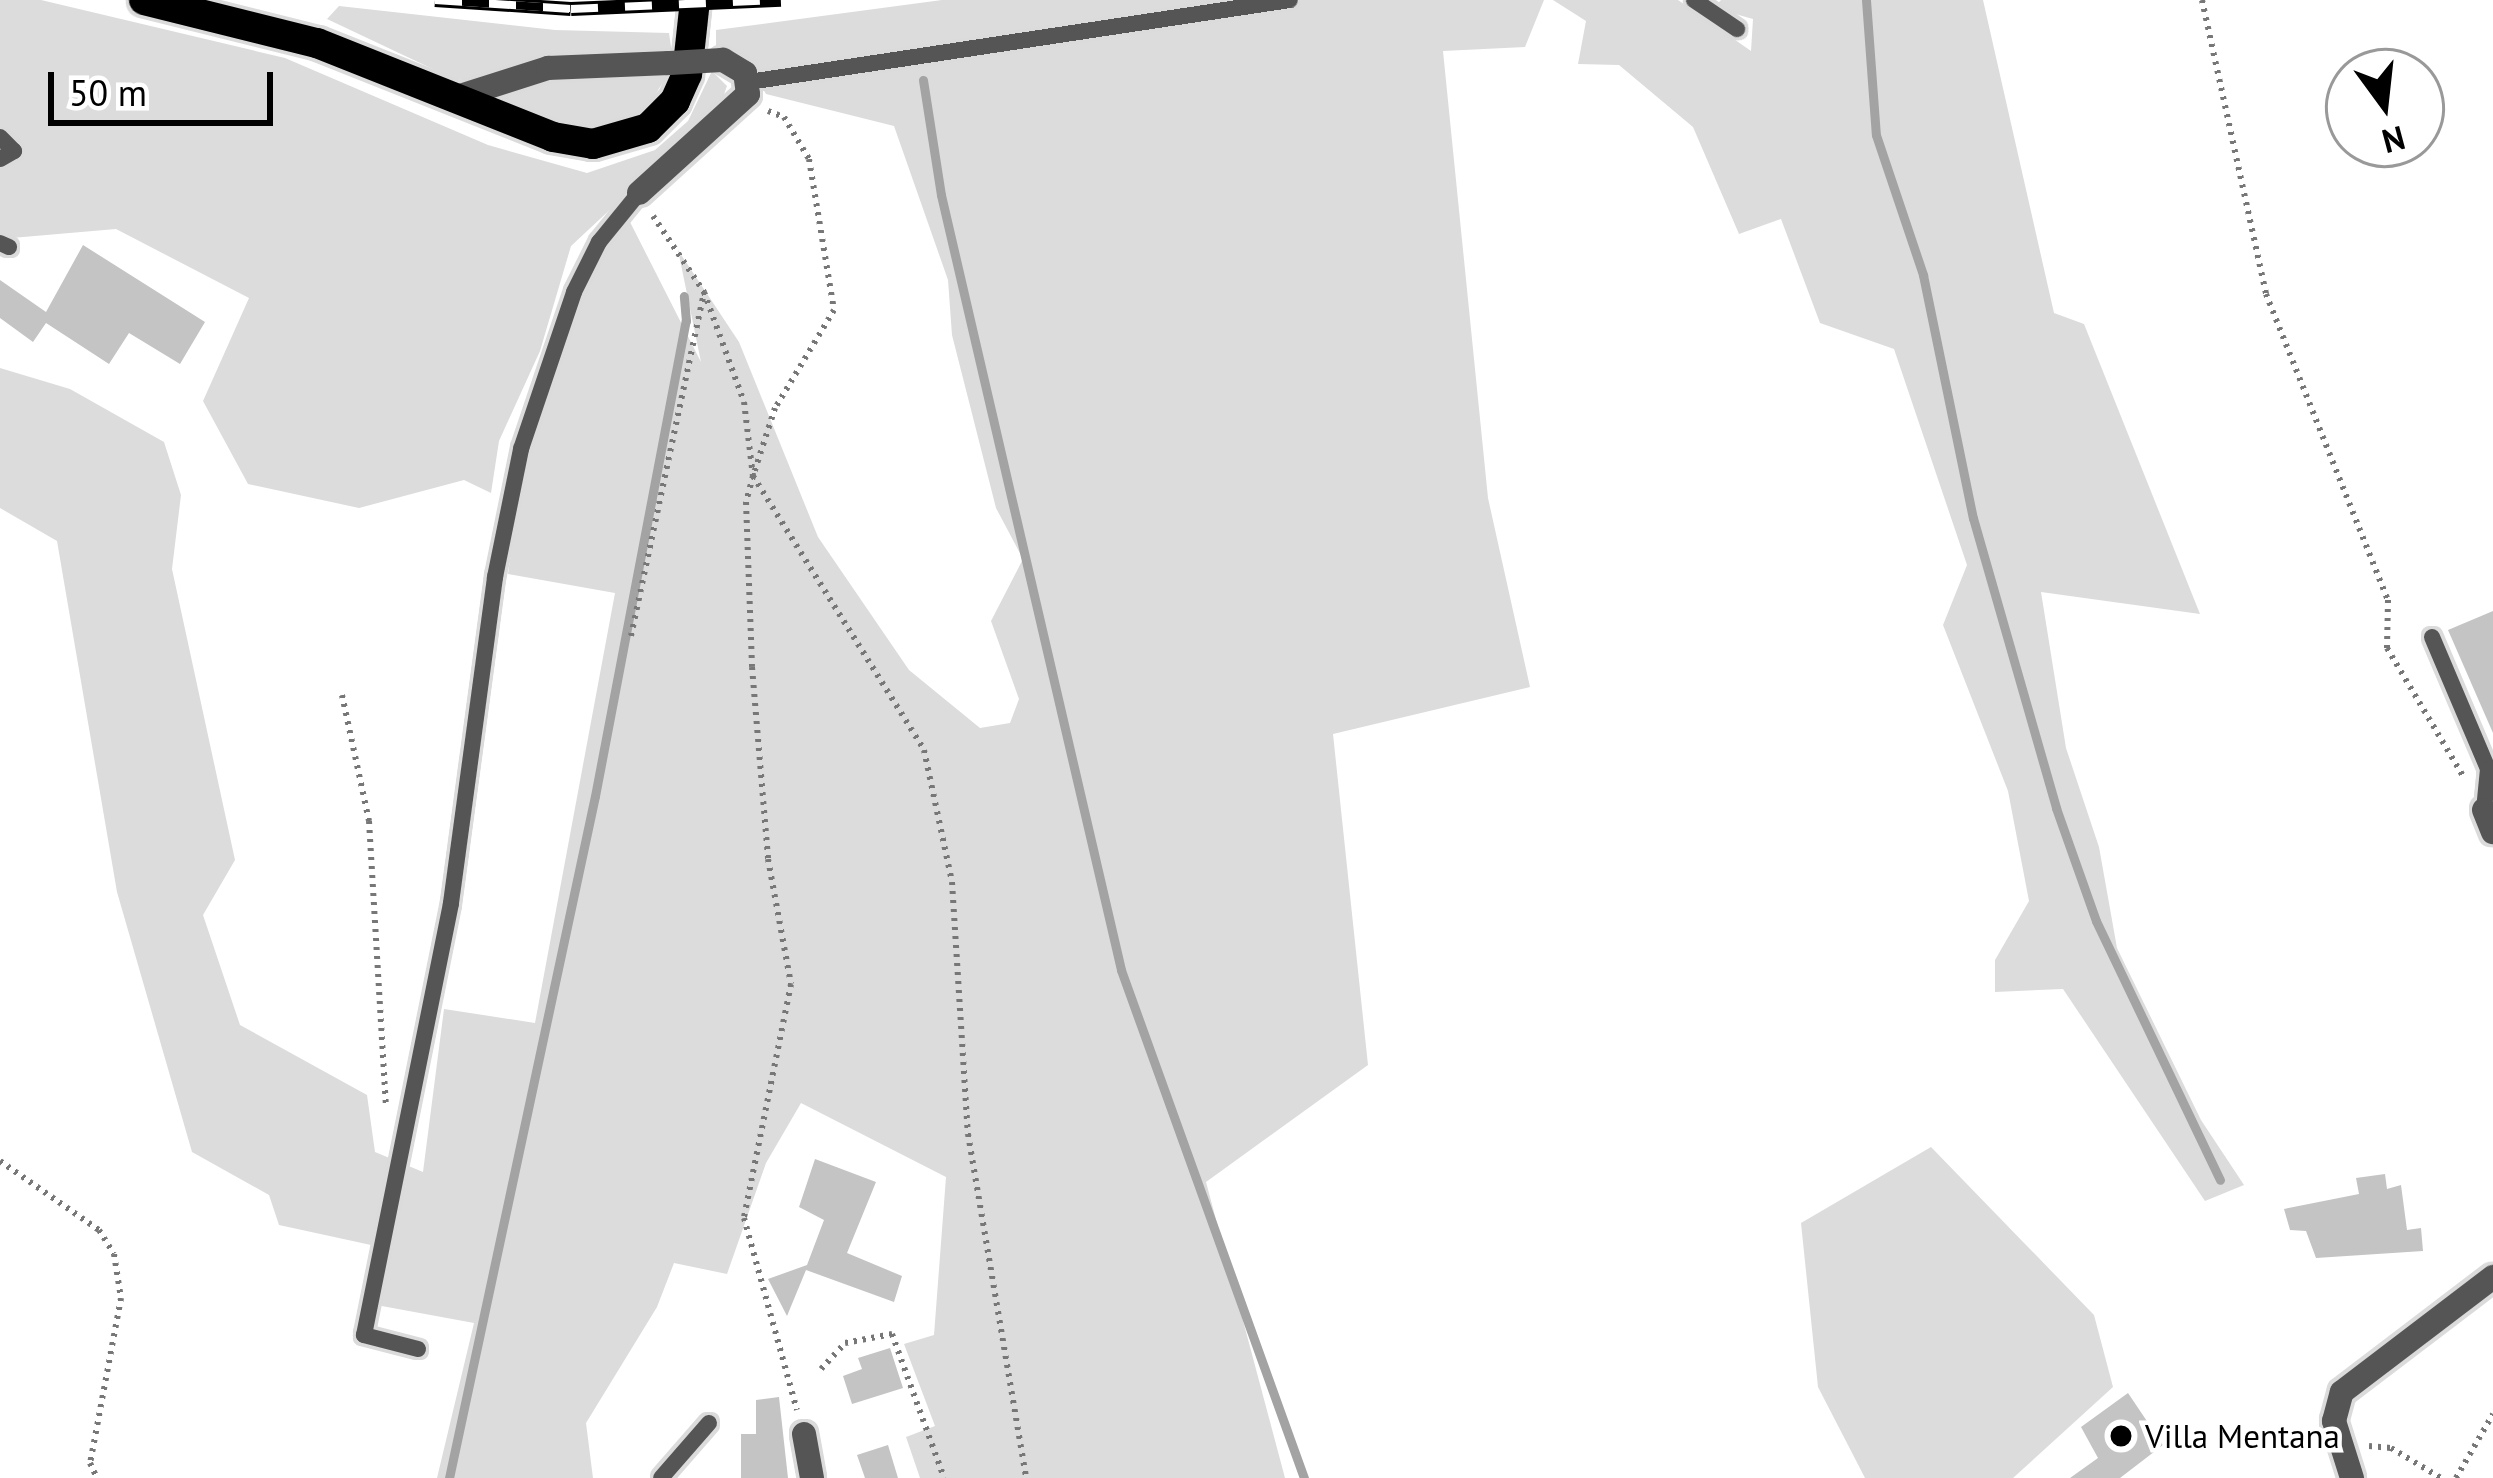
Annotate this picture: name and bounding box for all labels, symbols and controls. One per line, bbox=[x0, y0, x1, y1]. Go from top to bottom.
scale bar bbox=[54, 48, 279, 122]
north arrow bbox=[2325, 48, 2445, 168]
text: 50 m bbox=[69, 69, 147, 116]
text: N bbox=[2378, 117, 2410, 164]
place label: Villa Mentana bbox=[2145, 1416, 2340, 1456]
marker: Villa Mentana bbox=[2108, 1423, 2134, 1449]

